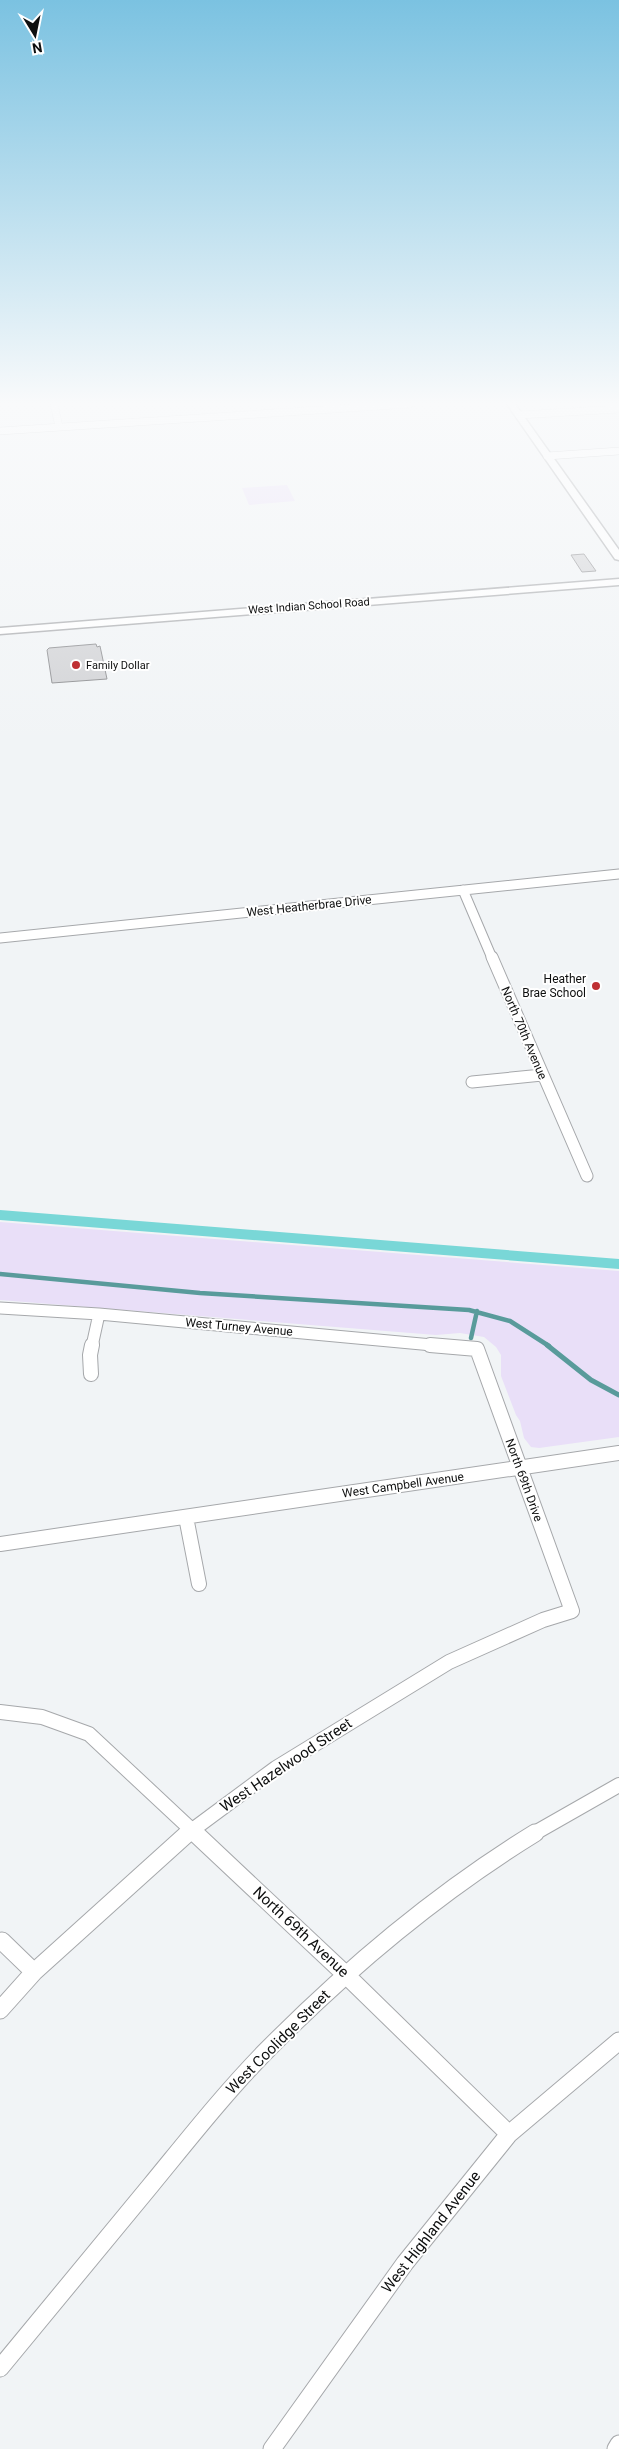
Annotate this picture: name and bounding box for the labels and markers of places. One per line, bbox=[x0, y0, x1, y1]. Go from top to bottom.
marker: Family Dollar bbox=[70, 659, 82, 671]
place label: Family Dollar bbox=[86, 659, 150, 672]
place label: Heather Brae School bbox=[522, 972, 586, 1000]
marker: Heather Brae School bbox=[590, 980, 602, 992]

